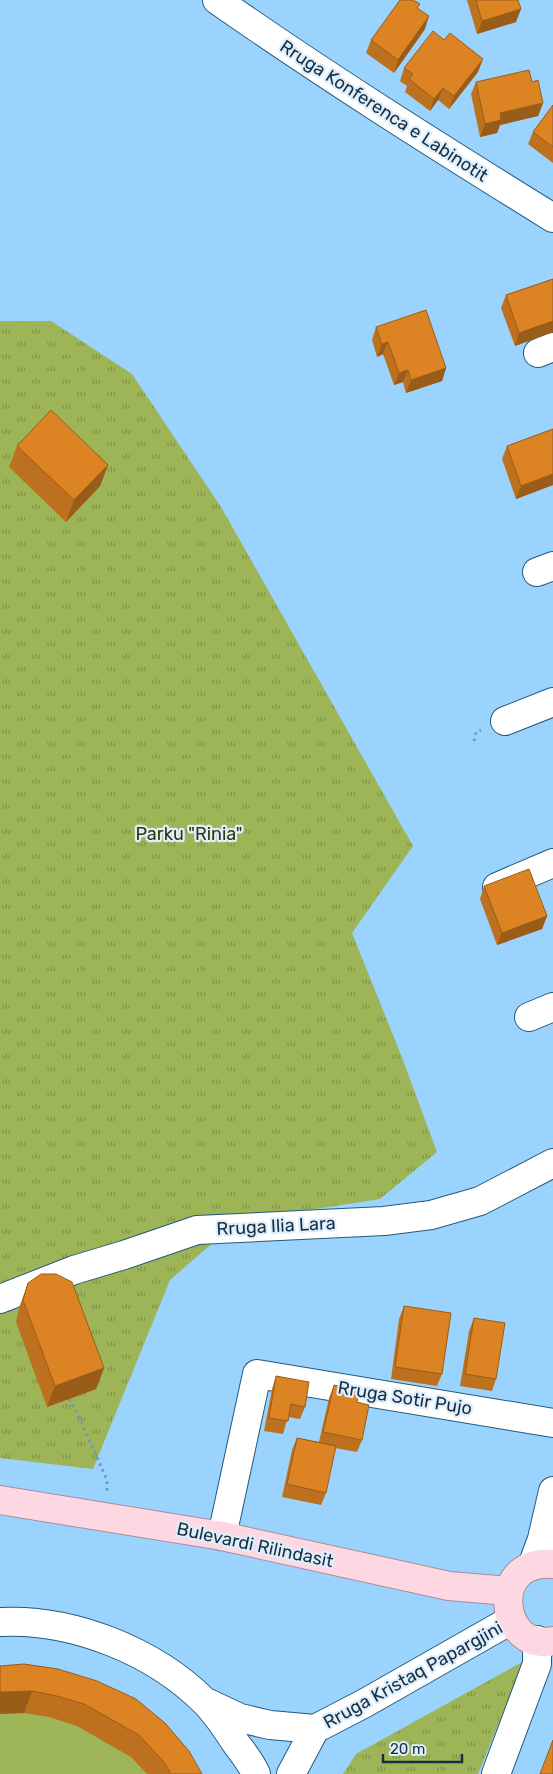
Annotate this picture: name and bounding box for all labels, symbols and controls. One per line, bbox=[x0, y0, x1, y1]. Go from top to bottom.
street label: Rruga Konferenca e Labinotit bbox=[276, 35, 492, 187]
park label: Parku "Rinia" bbox=[135, 823, 243, 845]
street label: Rruga Ilia Lara bbox=[216, 1212, 336, 1240]
street label: Rruga Sotir Pujo bbox=[336, 1377, 474, 1419]
street label: Bulevardi Rilindasit bbox=[175, 1518, 335, 1572]
street label: Rruga Kristaq Papargjini bbox=[320, 1617, 506, 1733]
scale bar bbox=[383, 1732, 462, 1764]
text: 20 m bbox=[390, 1740, 425, 1758]

